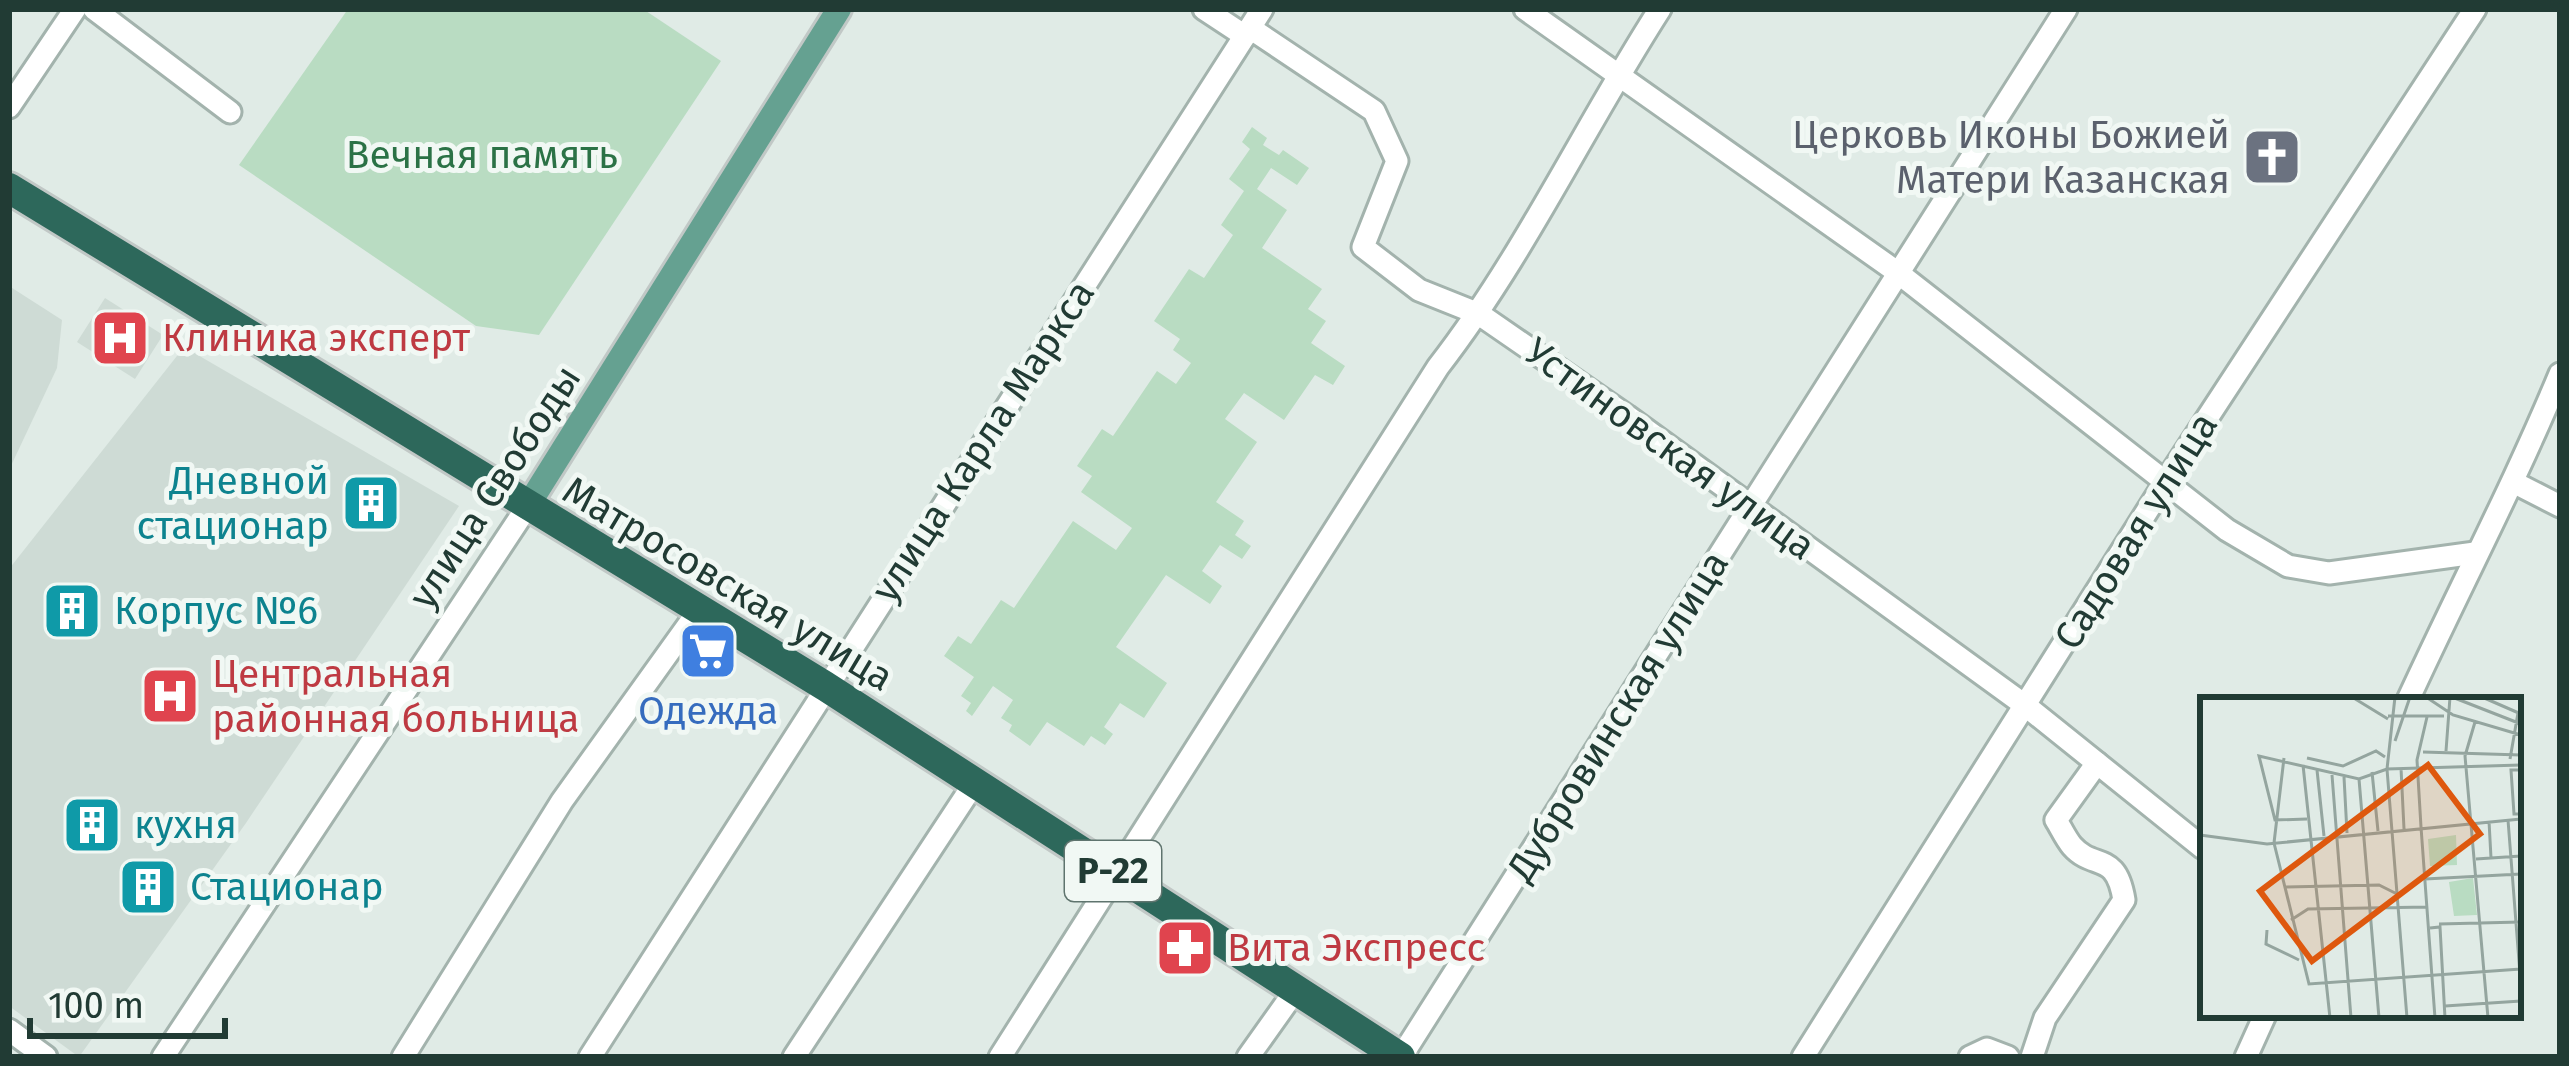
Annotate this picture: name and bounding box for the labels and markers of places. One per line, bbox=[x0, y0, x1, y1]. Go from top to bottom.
place label: Церковь Иконы Божией Матери Казанская bbox=[1792, 112, 2230, 203]
church icon: Церковь Иконы Божией Матери Казанская bbox=[2241, 126, 2303, 188]
hospital icon: Клиника эксперт bbox=[89, 307, 151, 369]
place label: Клиника эксперт bbox=[162, 315, 470, 361]
place label: Дневной стационар bbox=[137, 458, 329, 549]
building icon: Дневной стационар bbox=[340, 472, 402, 534]
building icon: Корпус №6 bbox=[41, 580, 103, 642]
place label: Корпус №6 bbox=[114, 588, 318, 634]
supermarket icon: Одежда bbox=[677, 620, 739, 682]
place label: Центральная районная больница bbox=[212, 651, 580, 742]
hospital icon: Центральная районная больница bbox=[139, 665, 201, 727]
place label: Одежда bbox=[638, 688, 778, 734]
building icon: кухня bbox=[61, 794, 123, 856]
place label: кухня bbox=[134, 802, 237, 848]
building icon: Стационар bbox=[117, 856, 179, 918]
place label: Стационар bbox=[190, 864, 384, 910]
pharmacy icon: Вита Экспресс bbox=[1154, 917, 1216, 979]
place label: Вита Экспресс bbox=[1227, 925, 1485, 971]

